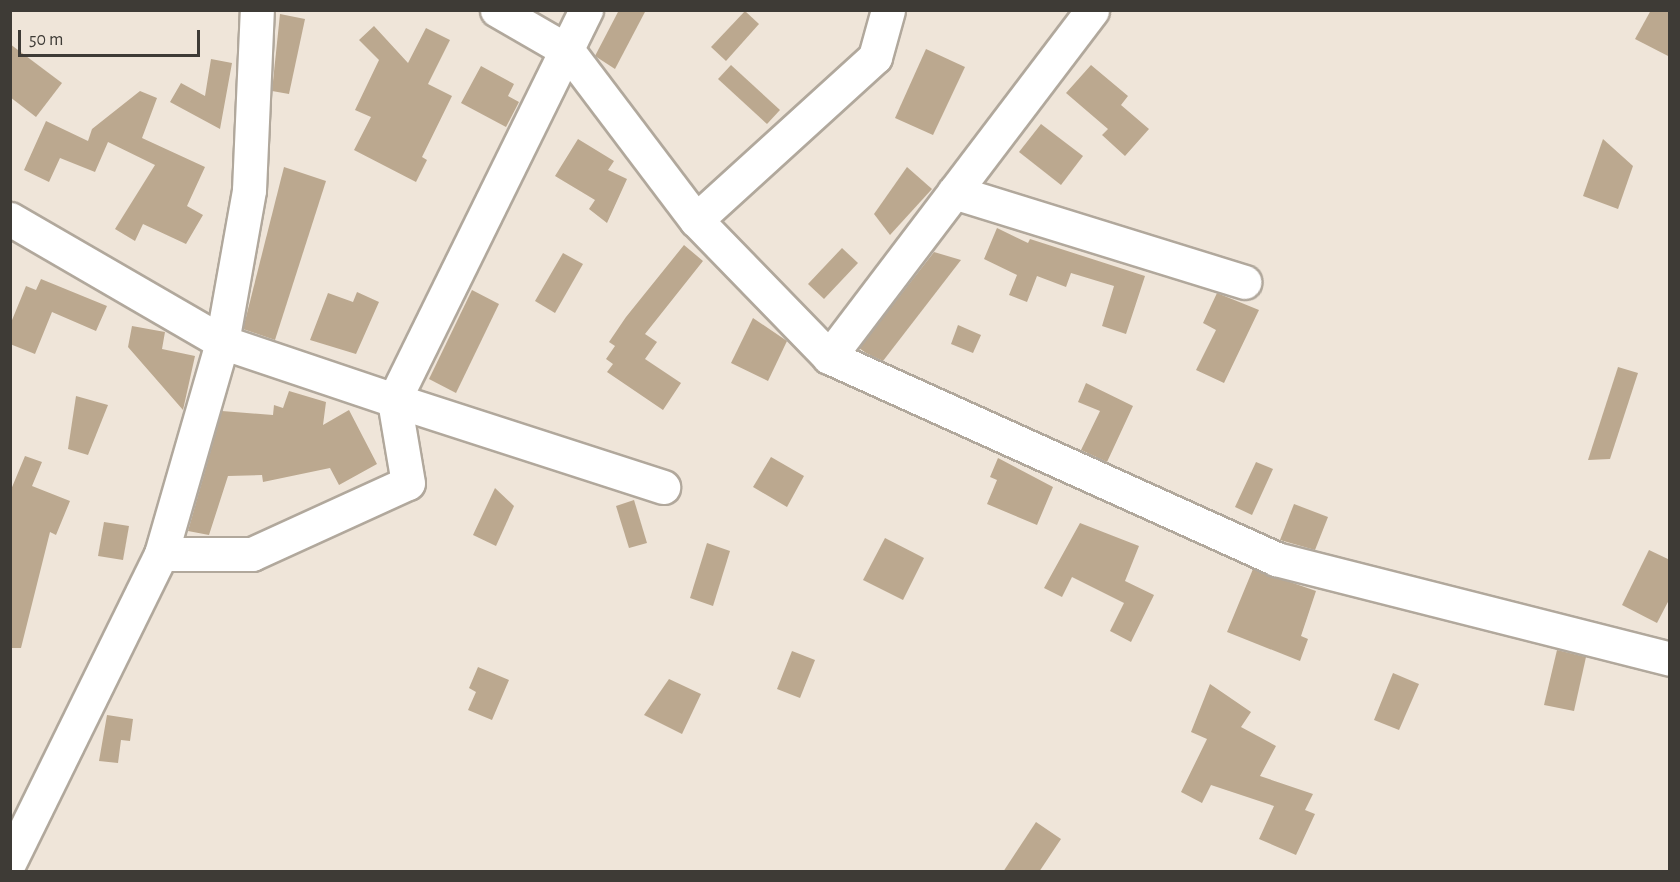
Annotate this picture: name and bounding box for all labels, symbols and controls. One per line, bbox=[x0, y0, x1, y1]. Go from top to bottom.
scale bar bbox=[21, 18, 202, 56]
text: 50 m bbox=[29, 31, 63, 49]

